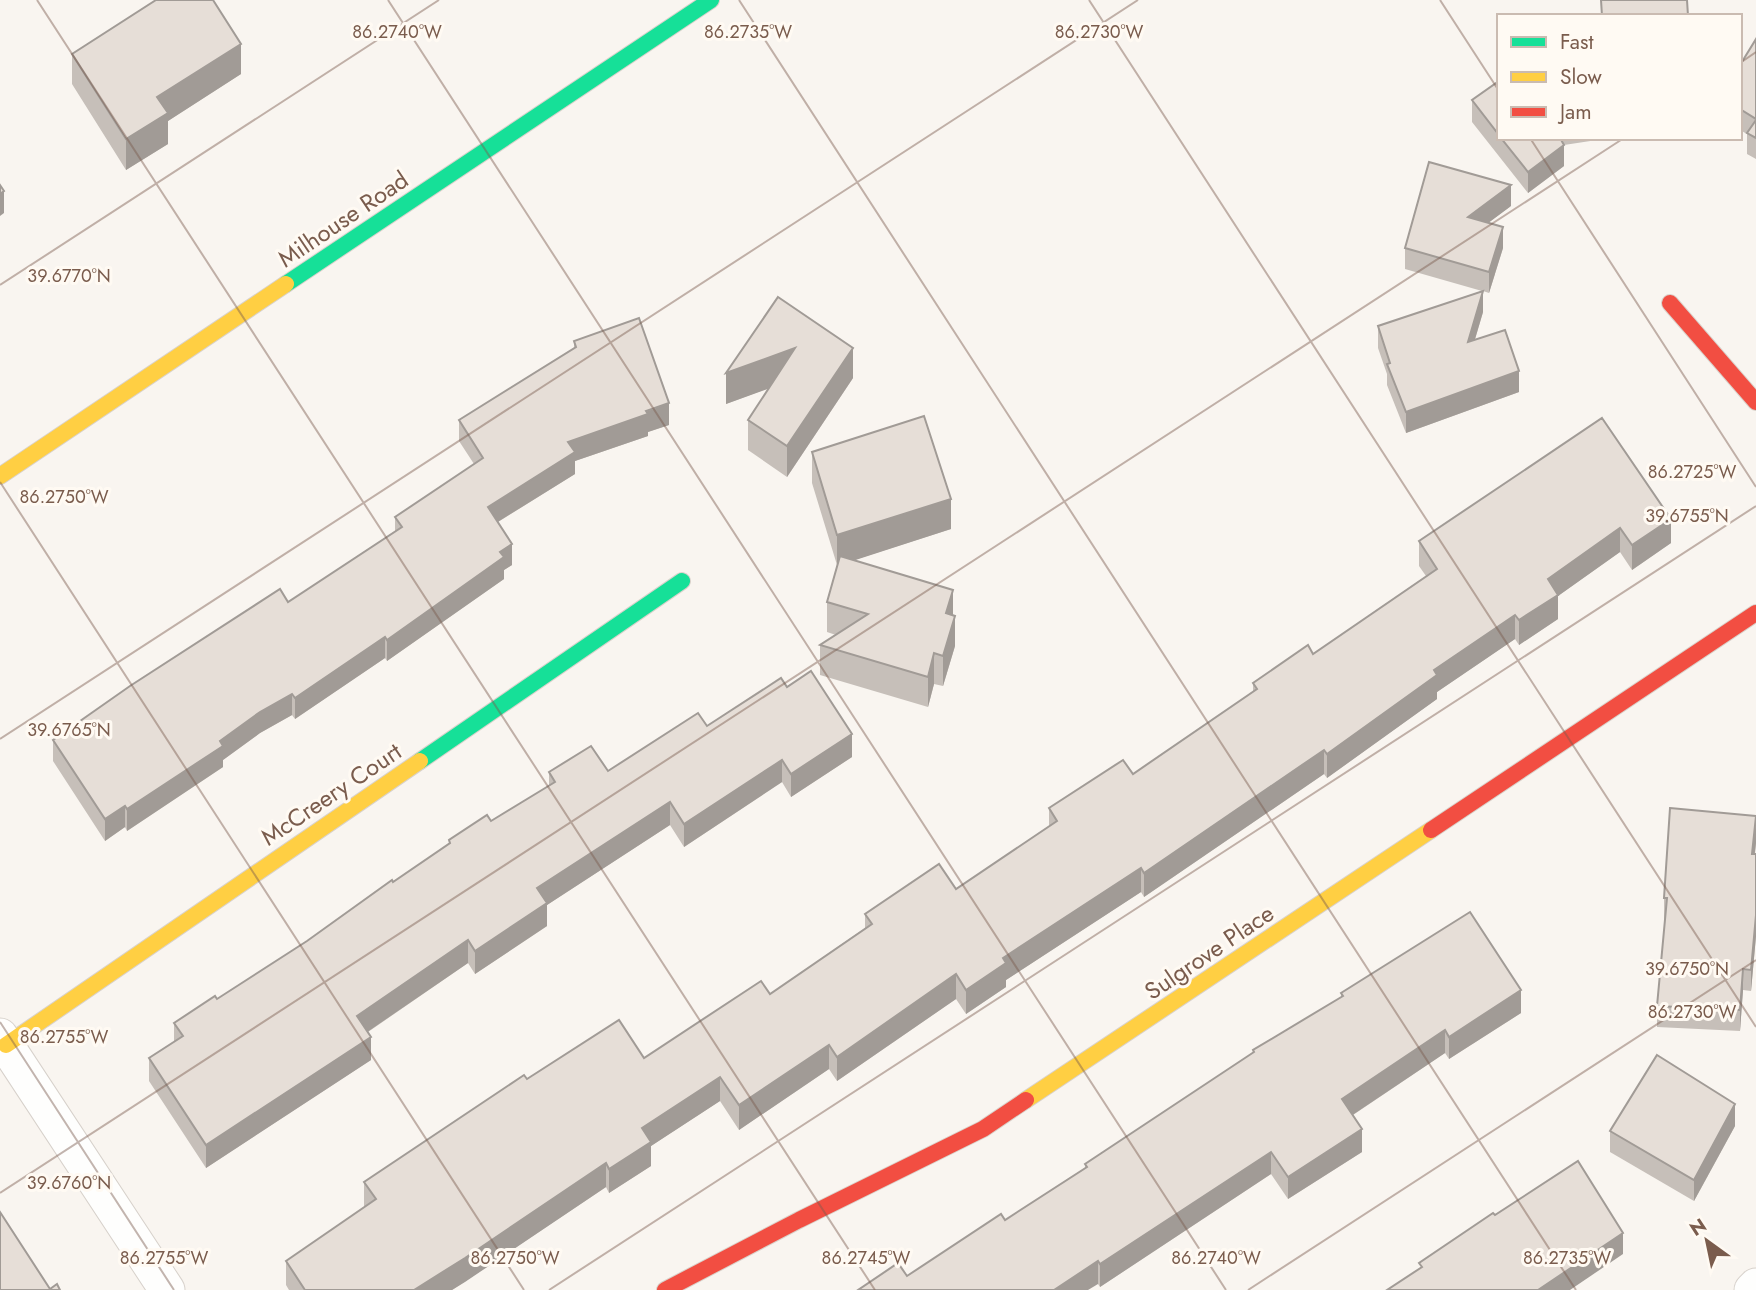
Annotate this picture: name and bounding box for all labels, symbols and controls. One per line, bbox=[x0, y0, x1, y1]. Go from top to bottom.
legend bbox=[1497, 14, 1742, 140]
text: 86.2740°W bbox=[352, 19, 442, 45]
text: 86.2735°W bbox=[704, 19, 792, 45]
text: 86.2730°W bbox=[1055, 19, 1144, 45]
text: Fast bbox=[1560, 27, 1593, 57]
text: Slow bbox=[1560, 62, 1602, 92]
text: Jam bbox=[1557, 97, 1592, 127]
street label: Milhouse Road bbox=[271, 162, 415, 276]
text: 39.6770°N bbox=[27, 263, 111, 289]
text: 86.2725°W bbox=[1648, 459, 1736, 485]
text: 86.2750°W bbox=[19, 484, 109, 510]
text: 39.6755°N bbox=[1645, 503, 1729, 529]
text: 39.6765°N bbox=[27, 717, 111, 743]
street label: McCreery Court bbox=[254, 734, 408, 854]
street label: Sulgrove Place bbox=[1137, 896, 1281, 1008]
text: 39.6750°N bbox=[1645, 956, 1729, 982]
text: 86.2730°W bbox=[1648, 999, 1737, 1025]
text: 86.2755°W bbox=[20, 1024, 108, 1050]
text: 39.6760°N bbox=[27, 1170, 111, 1196]
north arrow bbox=[1672, 1206, 1742, 1276]
text: N bbox=[1684, 1212, 1712, 1243]
text: 86.2755°W bbox=[120, 1245, 208, 1271]
text: 86.2750°W bbox=[470, 1245, 560, 1271]
text: 86.2745°W bbox=[822, 1245, 911, 1271]
text: 86.2740°W bbox=[1171, 1245, 1261, 1271]
text: 86.2735°W bbox=[1523, 1245, 1611, 1271]

